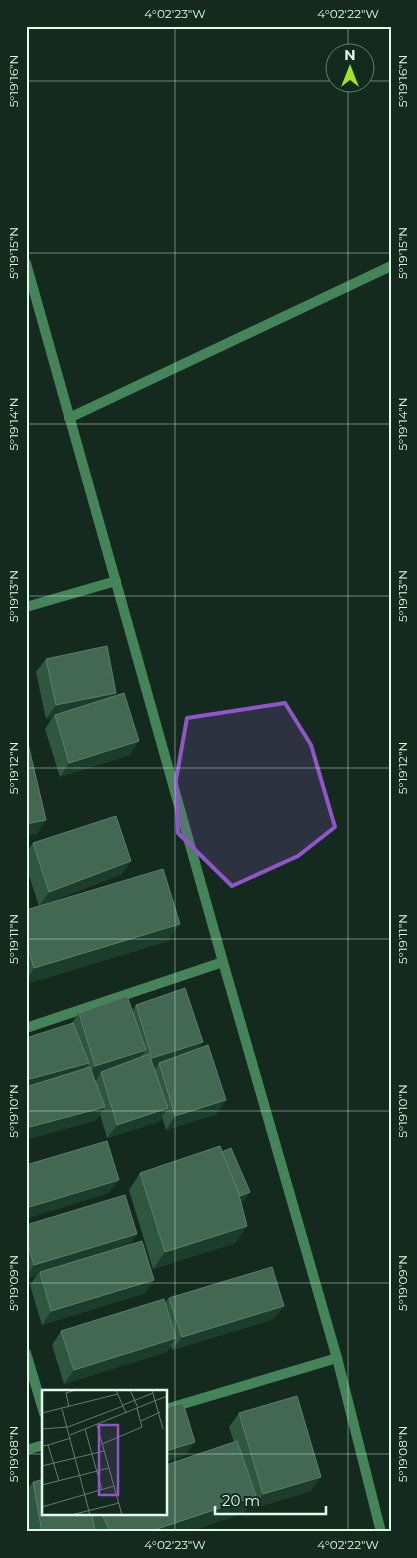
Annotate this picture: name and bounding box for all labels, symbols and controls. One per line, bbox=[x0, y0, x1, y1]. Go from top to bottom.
text: 4°02'23"W bbox=[144, 6, 206, 21]
text: 4°02'22"W bbox=[317, 6, 379, 21]
north arrow bbox=[324, 42, 374, 92]
text: N bbox=[344, 46, 356, 64]
text: 5°19'16"N bbox=[6, 55, 21, 107]
text: 5°19'16"N bbox=[395, 55, 410, 107]
text: 5°19'15"N bbox=[6, 227, 21, 279]
text: 5°19'15"N bbox=[395, 227, 410, 279]
text: 5°19'14"N bbox=[6, 397, 21, 451]
text: 5°19'14"N bbox=[395, 397, 410, 451]
text: 5°19'13"N bbox=[6, 570, 21, 622]
text: 5°19'13"N bbox=[395, 570, 410, 622]
text: 5°19'12"N bbox=[6, 742, 21, 794]
text: 5°19'12"N bbox=[395, 742, 410, 794]
text: 5°19'11"N bbox=[6, 914, 21, 964]
text: 5°19'11"N bbox=[395, 914, 410, 964]
text: 5°19'10"N bbox=[6, 1084, 21, 1138]
text: 5°19'10"N bbox=[395, 1084, 410, 1138]
text: 5°19'09"N bbox=[6, 1255, 21, 1311]
text: 5°19'09"N bbox=[395, 1255, 410, 1311]
inset map bbox=[42, 1390, 168, 1516]
text: 5°19'08"N bbox=[6, 1426, 21, 1482]
text: 5°19'08"N bbox=[395, 1426, 410, 1482]
scale bar bbox=[215, 1483, 326, 1515]
text: 20 m bbox=[222, 1491, 260, 1510]
text: 4°02'23"W bbox=[144, 1537, 206, 1552]
text: 4°02'22"W bbox=[317, 1537, 379, 1552]

